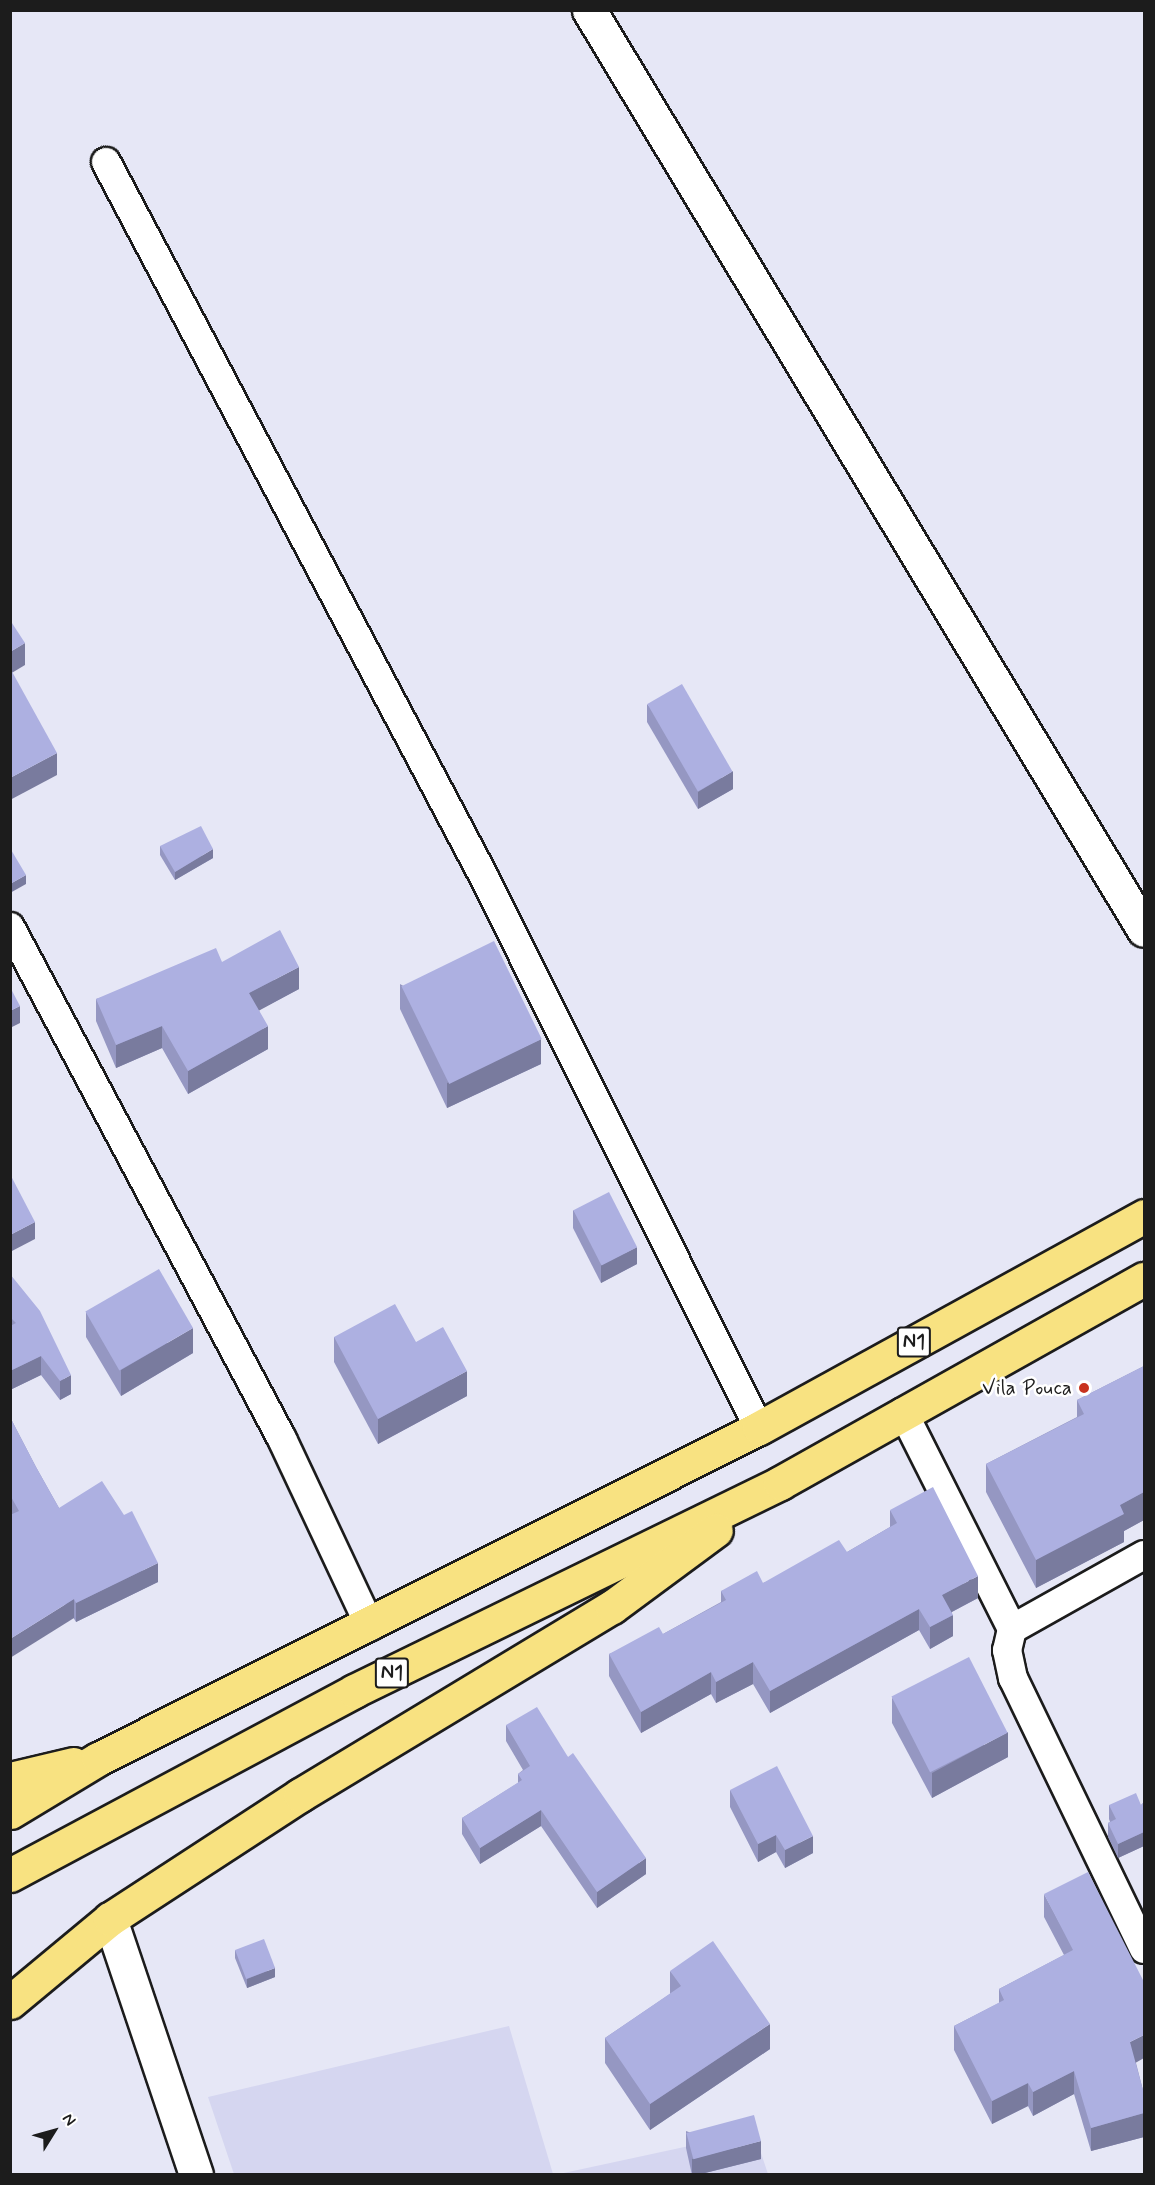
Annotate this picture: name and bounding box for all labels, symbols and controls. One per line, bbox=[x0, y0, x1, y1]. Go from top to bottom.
road number: N1 bbox=[896, 1325, 932, 1359]
place label: Vila Pouca bbox=[984, 1375, 1072, 1401]
marker: Vila Pouca bbox=[1077, 1381, 1091, 1395]
road number: N1 bbox=[374, 1656, 410, 1690]
north arrow bbox=[24, 2101, 84, 2161]
text: N bbox=[57, 2109, 80, 2130]

